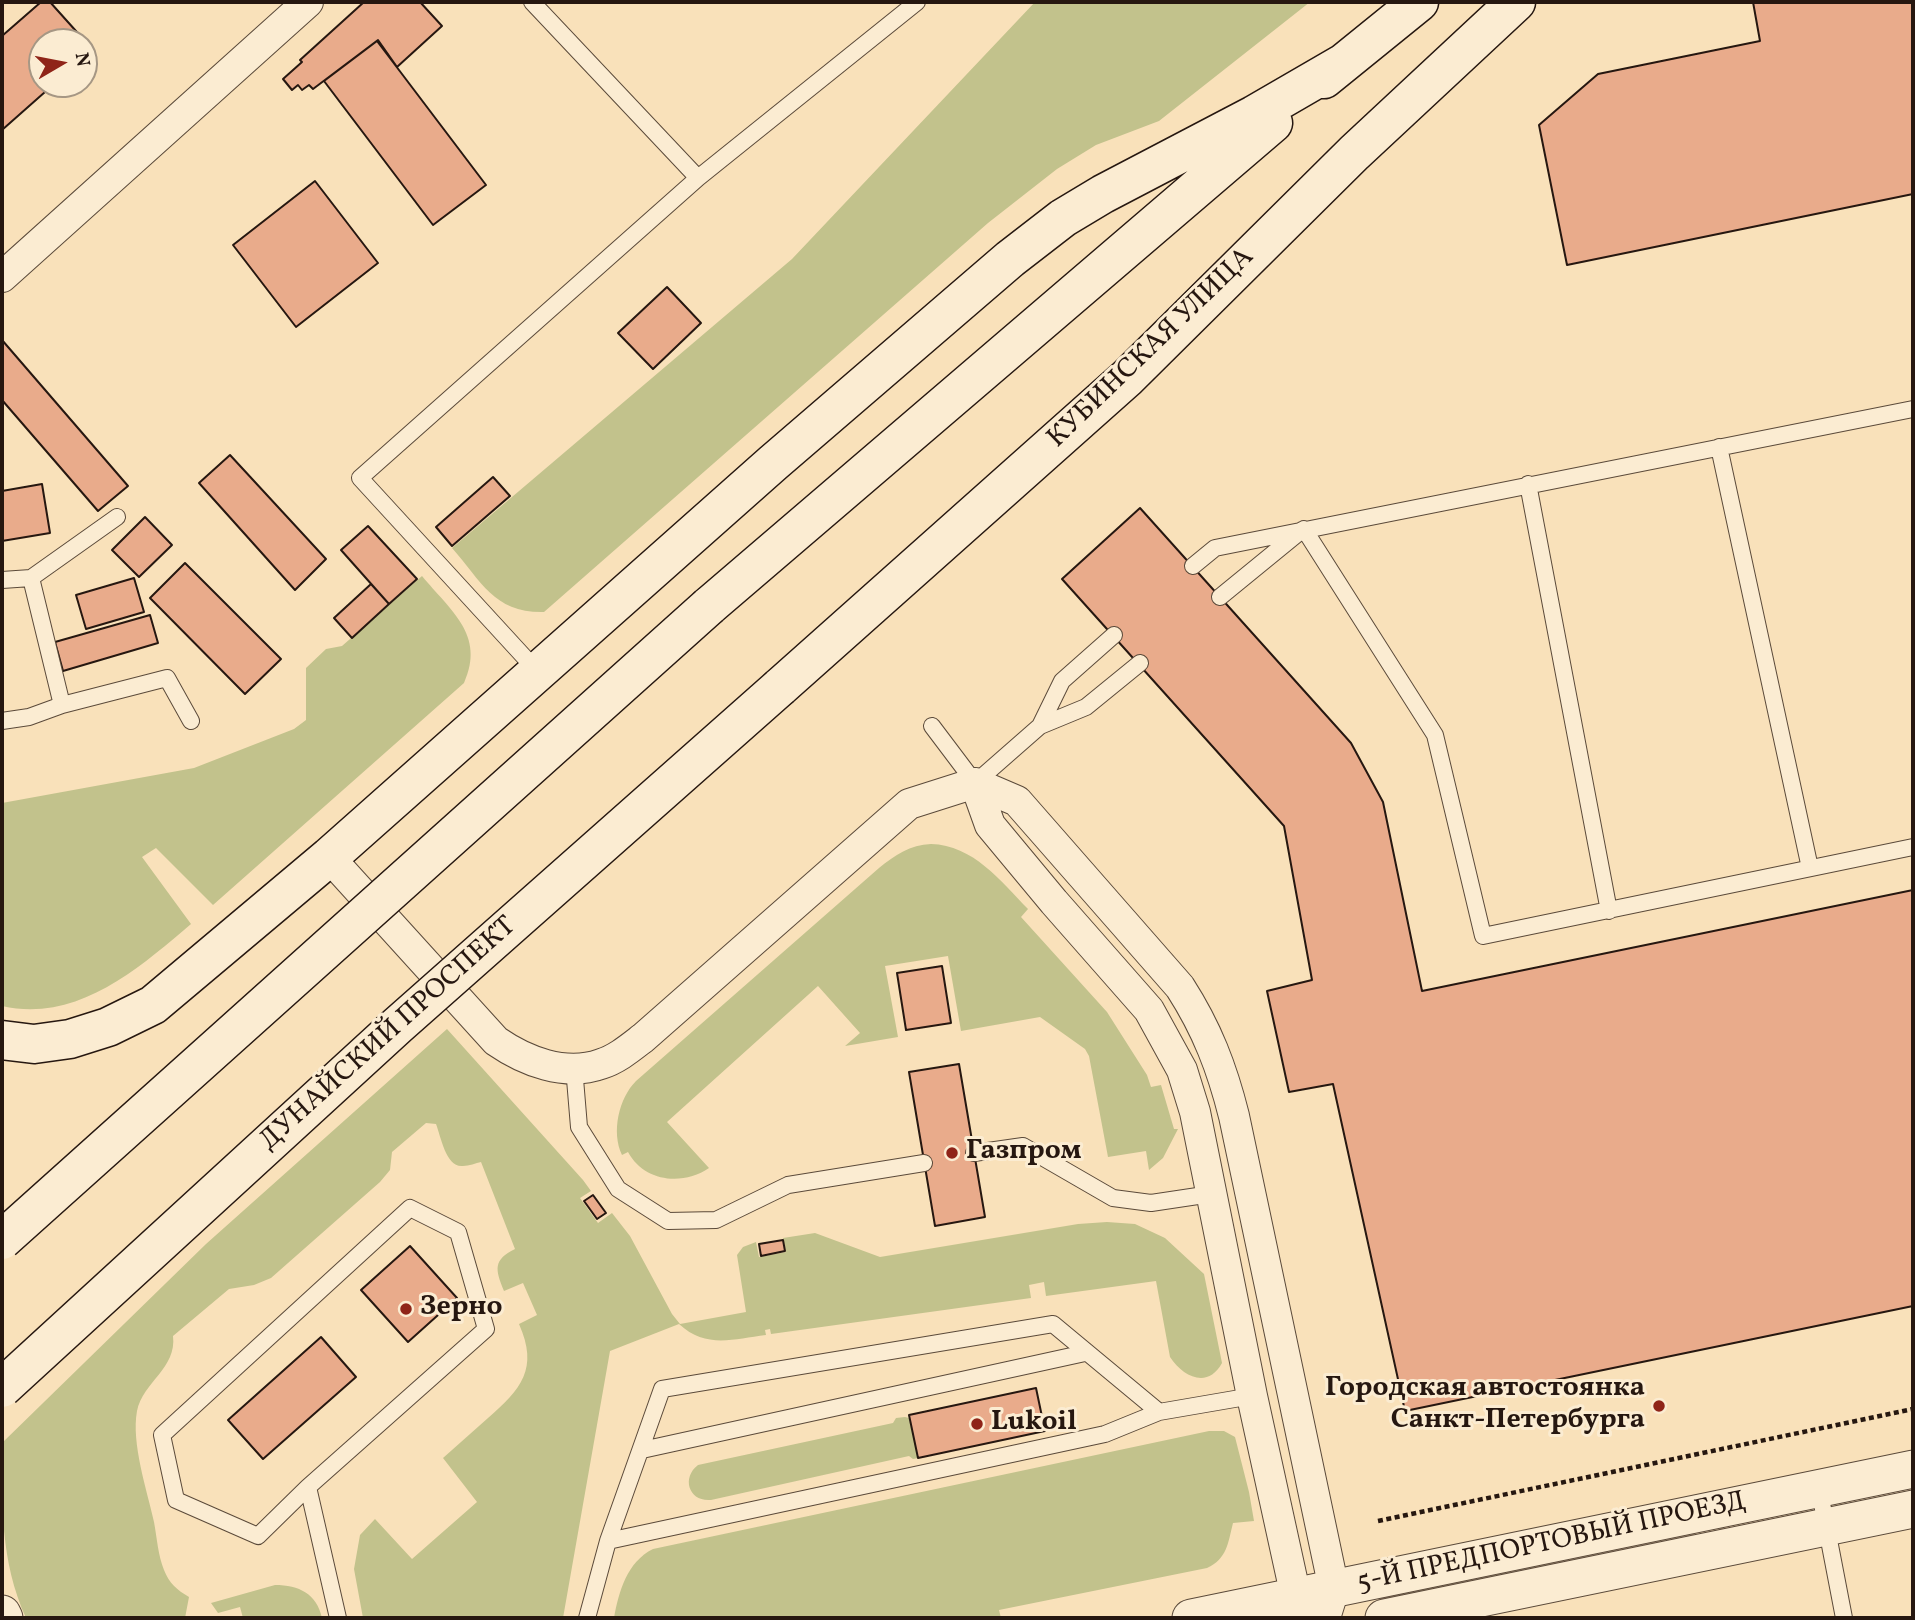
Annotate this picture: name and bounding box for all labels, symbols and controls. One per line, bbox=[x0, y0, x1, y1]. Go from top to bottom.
north arrow bbox=[28, 28, 98, 98]
text: N bbox=[68, 51, 96, 69]
street label: КУБИНСКАЯ УЛИЦА bbox=[1042, 242, 1262, 456]
street label: ДУНАЙСКИЙ ПРОСПЕКТ bbox=[254, 911, 524, 1159]
place label: Газпром bbox=[966, 1136, 1082, 1170]
marker: Газпром bbox=[944, 1145, 960, 1161]
place label: Зерно bbox=[420, 1292, 503, 1326]
marker: Зерно bbox=[398, 1301, 414, 1317]
place label: Городская автостоянка Санкт-Петербурга bbox=[1325, 1373, 1645, 1439]
marker: Городская автостоянка Санкт-Петербурга bbox=[1651, 1398, 1667, 1414]
place label: Lukoil bbox=[991, 1407, 1077, 1441]
marker: Lukoil bbox=[969, 1416, 985, 1432]
street label: 5-Й ПРЕДПОРТОВЫЙ ПРОЕЗД bbox=[1354, 1486, 1750, 1602]

